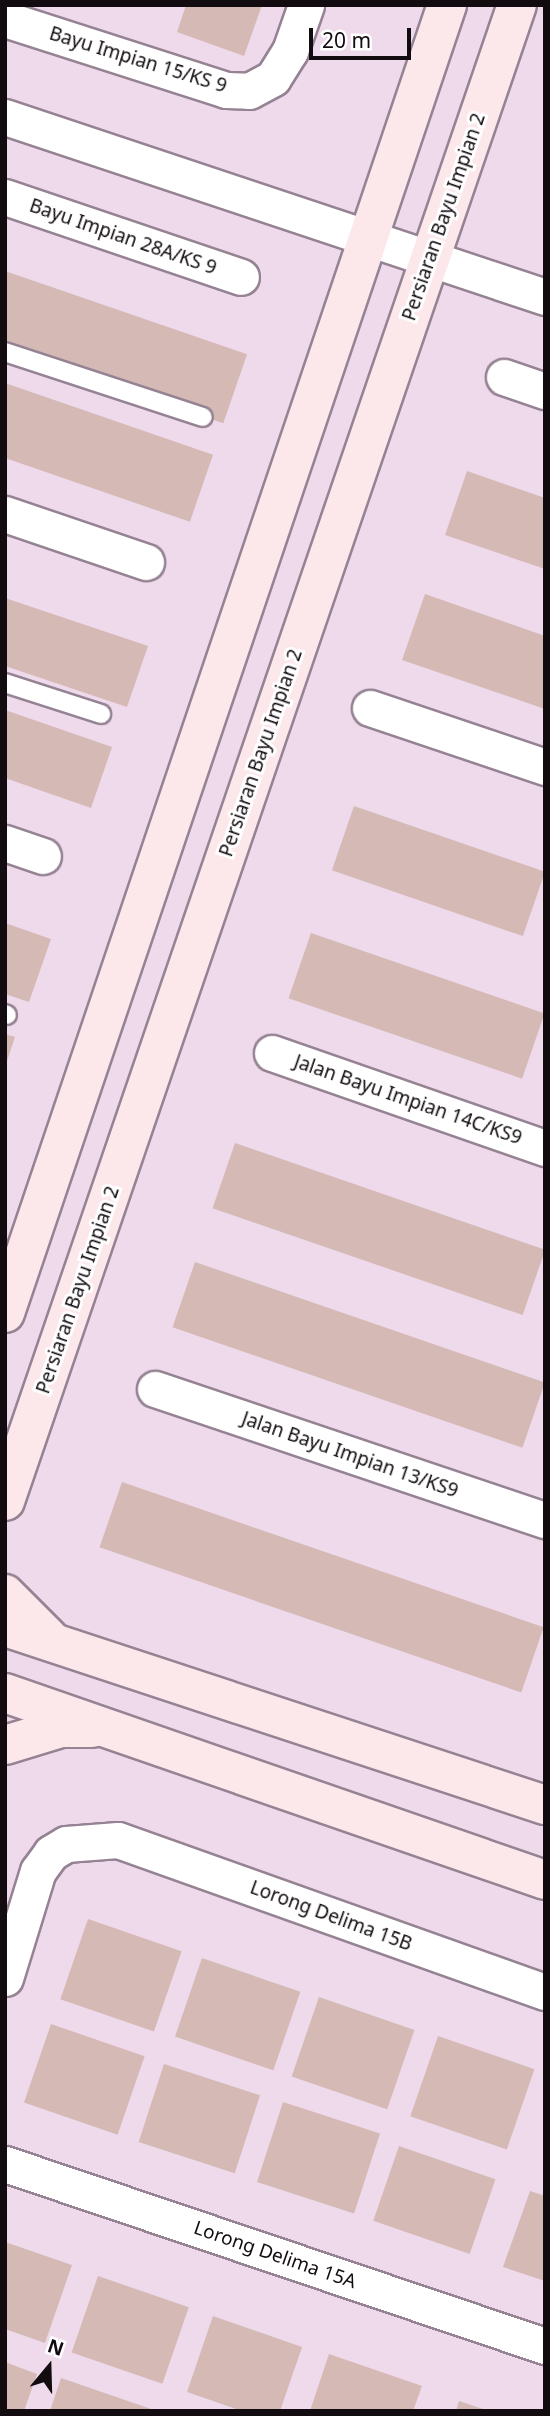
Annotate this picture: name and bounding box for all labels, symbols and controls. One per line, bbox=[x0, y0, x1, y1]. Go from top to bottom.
scale bar bbox=[312, 14, 414, 58]
street label: Bayu Impian 15/KS 9 bbox=[47, 22, 229, 98]
text: 20 m bbox=[322, 26, 371, 54]
street label: Persiaran Bayu Impian 2 bbox=[398, 110, 490, 324]
street label: Bayu Impian 28A/KS 9 bbox=[26, 194, 220, 280]
street label: Persiaran Bayu Impian 2 bbox=[215, 646, 307, 860]
street label: Jalan Bayu Impian 14C/KS9 bbox=[291, 1050, 525, 1150]
street label: Persiaran Bayu Impian 2 bbox=[32, 1183, 124, 1397]
street label: Jalan Bayu Impian 13/KS9 bbox=[239, 1407, 461, 1503]
street label: Lorong Delima 15B bbox=[247, 1876, 415, 1956]
street label: Lorong Delima 15A bbox=[191, 2216, 359, 2294]
north arrow bbox=[14, 2332, 84, 2402]
text: N bbox=[44, 2332, 67, 2362]

